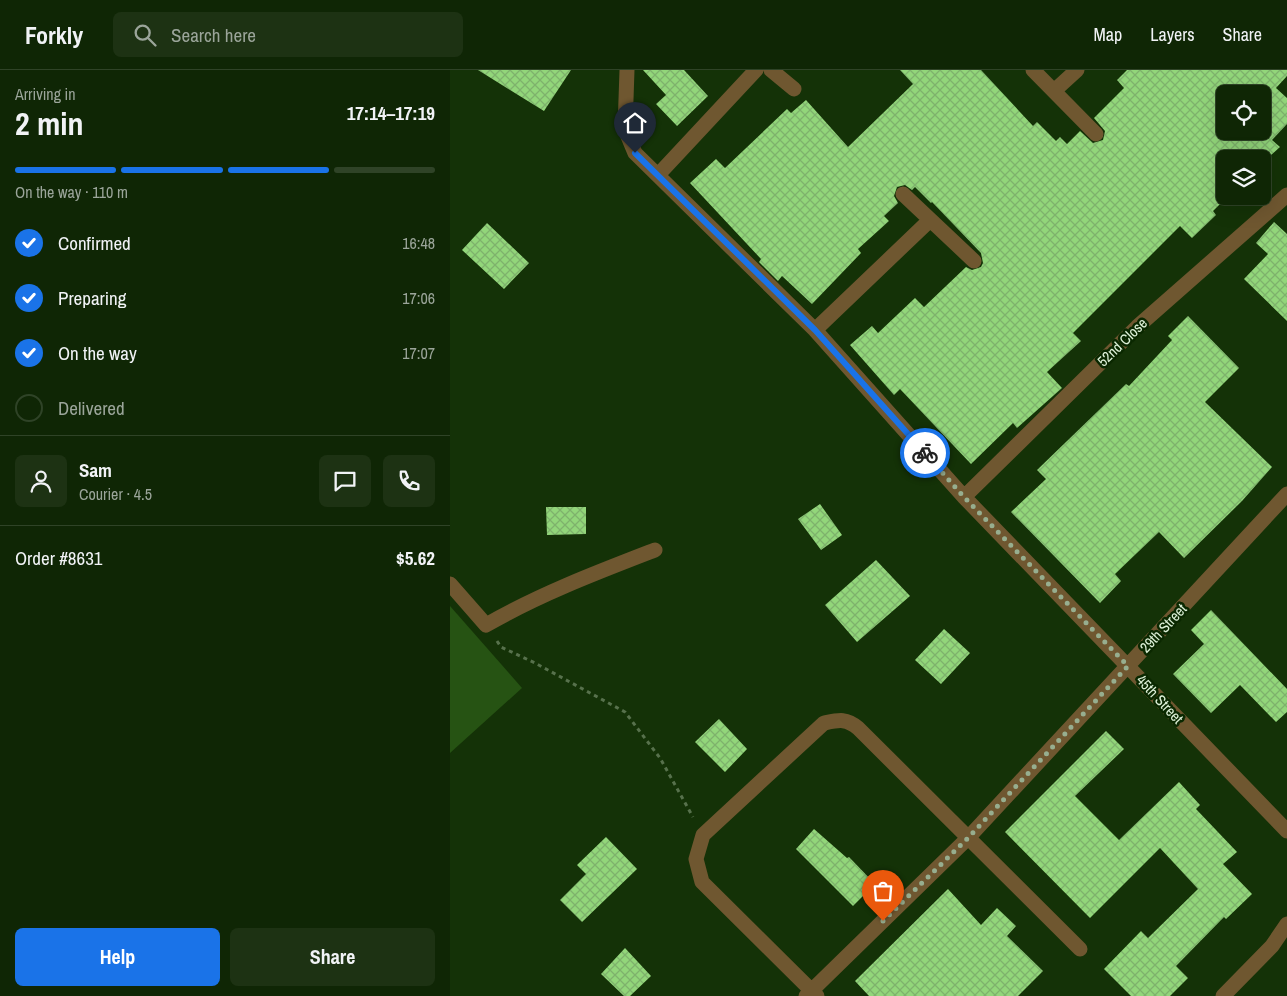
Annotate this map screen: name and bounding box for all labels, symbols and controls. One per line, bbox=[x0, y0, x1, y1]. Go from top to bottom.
search box bbox=[113, 12, 463, 57]
text: Forkly bbox=[25, 19, 83, 51]
icon: search bbox=[131, 21, 159, 49]
text: Search here bbox=[171, 22, 256, 48]
text: Map bbox=[1094, 22, 1122, 47]
text: Layers bbox=[1150, 22, 1195, 47]
text: Share bbox=[1223, 22, 1262, 47]
text: Arriving in bbox=[15, 83, 76, 105]
map controls bbox=[1216, 85, 1271, 205]
button: locate bbox=[1216, 85, 1271, 140]
text: 17:14–17:19 bbox=[347, 100, 435, 126]
text: 2 min bbox=[15, 102, 84, 145]
pin bbox=[614, 102, 656, 153]
icon: home bbox=[621, 109, 649, 137]
button: layers bbox=[1216, 150, 1271, 205]
text: On the way · 110 m bbox=[15, 181, 128, 203]
icon: check bbox=[15, 229, 43, 257]
text: Confirmed bbox=[58, 230, 131, 256]
text: 16:48 bbox=[402, 232, 435, 254]
icon: check bbox=[15, 284, 43, 312]
text: Preparing bbox=[58, 285, 126, 311]
text: 17:06 bbox=[402, 287, 435, 309]
street label: 52nd Close bbox=[1092, 313, 1152, 371]
icon: check bbox=[15, 339, 43, 367]
text: On the way bbox=[58, 340, 137, 366]
text: 17:07 bbox=[402, 342, 435, 364]
text: Delivered bbox=[58, 395, 125, 421]
courier bbox=[900, 428, 950, 478]
icon: bike bbox=[911, 439, 939, 467]
button: person bbox=[15, 455, 67, 507]
button: chat bbox=[319, 455, 371, 507]
button: phone bbox=[383, 455, 435, 507]
text: Sam bbox=[79, 457, 112, 483]
text: Courier · 4.5 bbox=[79, 483, 152, 505]
text: Order #8631 bbox=[15, 545, 102, 571]
text: $5.62 bbox=[396, 545, 435, 571]
street label: 29th Street bbox=[1135, 598, 1192, 657]
street label: 45th Street bbox=[1132, 670, 1189, 729]
pin bbox=[862, 870, 904, 921]
icon: bag bbox=[869, 877, 897, 905]
button: Help bbox=[15, 928, 220, 986]
button: Share bbox=[230, 928, 435, 986]

